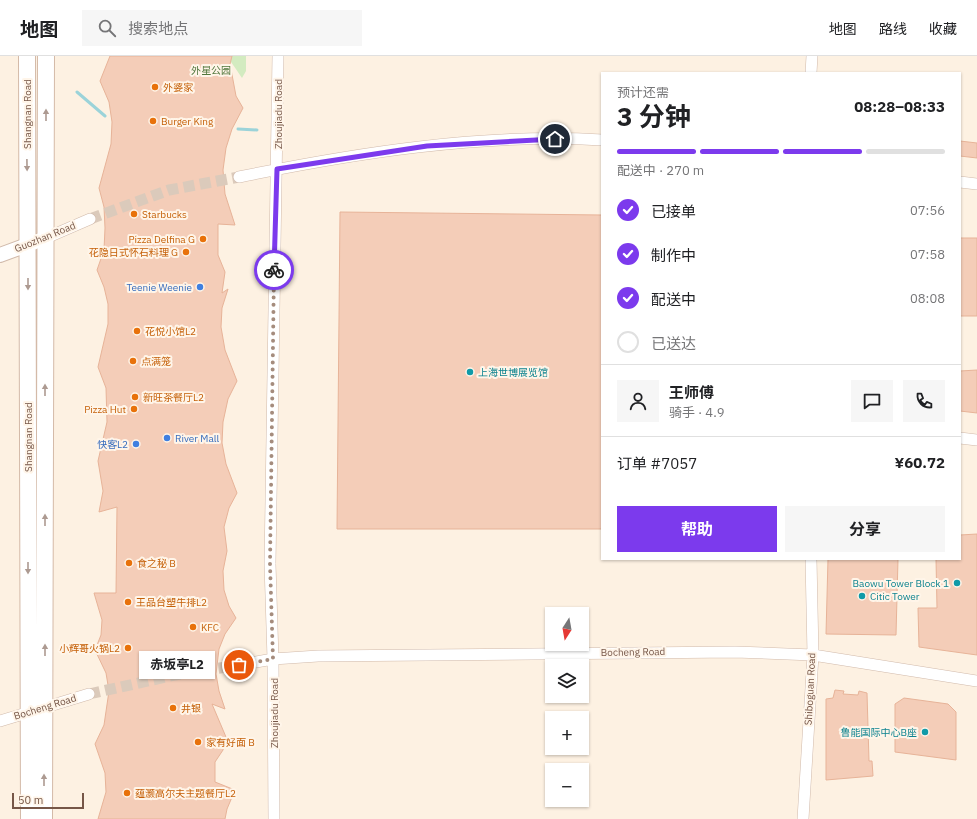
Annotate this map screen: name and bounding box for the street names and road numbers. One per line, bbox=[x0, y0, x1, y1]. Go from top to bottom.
street label: Shangnan Road bbox=[21, 79, 34, 149]
street label: Zhoujiadu Road bbox=[272, 79, 285, 149]
street label: Guozhan Road bbox=[12, 219, 78, 255]
street label: Shangnan Road bbox=[22, 402, 35, 472]
street label: Bocheng Road bbox=[601, 645, 665, 659]
street label: Shiboguan Road bbox=[802, 652, 818, 726]
street label: Zhoujiadu Road bbox=[268, 678, 281, 748]
street label: Bocheng Road bbox=[12, 691, 78, 723]

